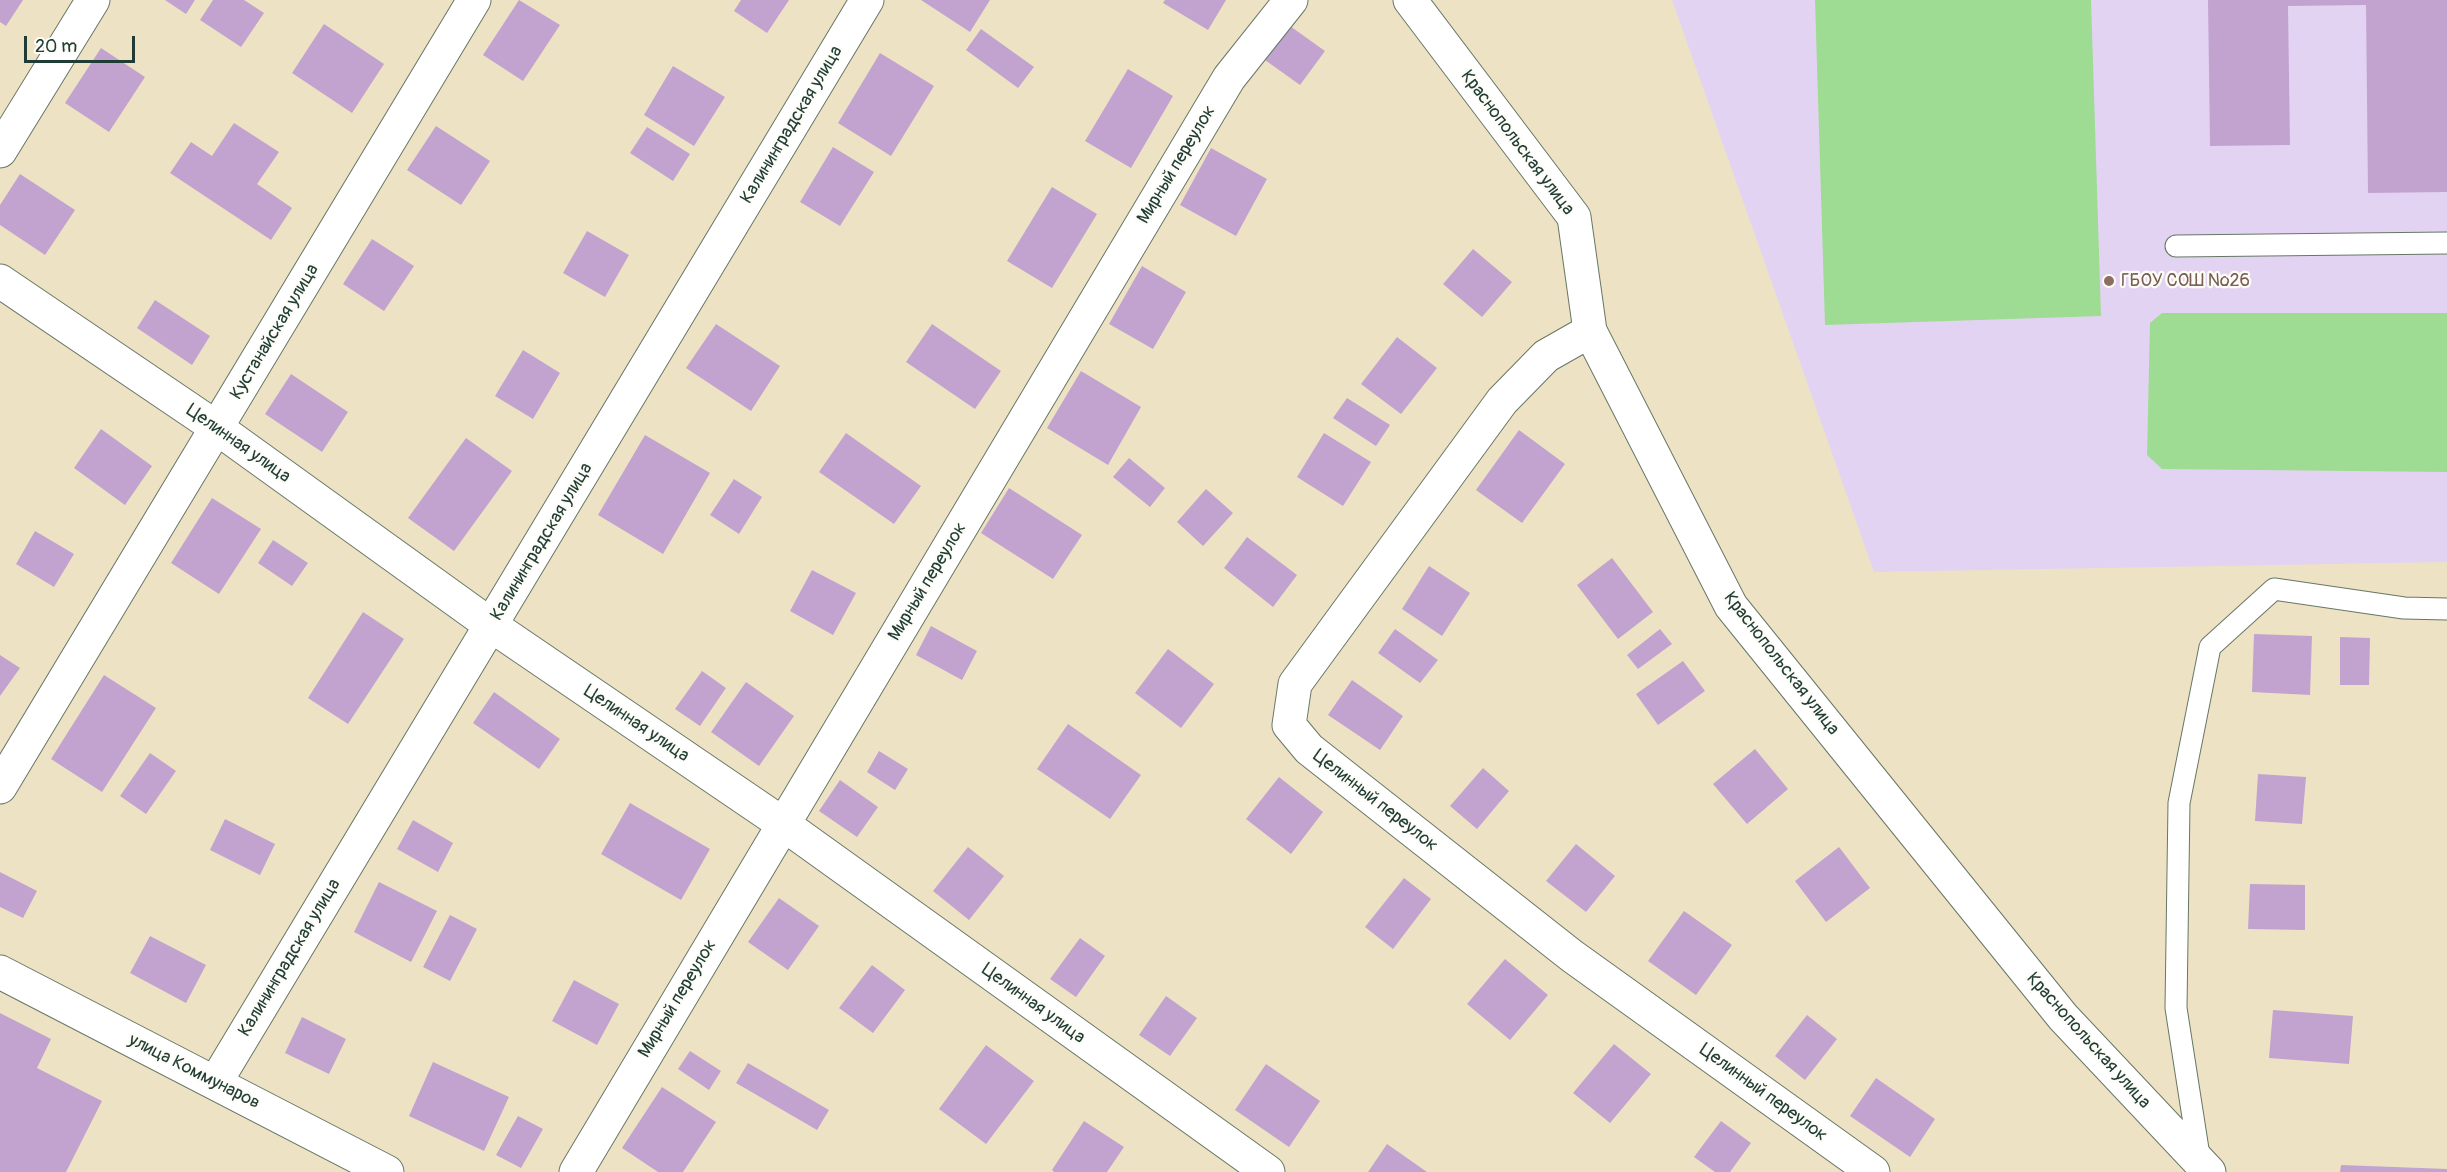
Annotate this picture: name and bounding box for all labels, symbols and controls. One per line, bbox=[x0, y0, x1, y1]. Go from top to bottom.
scale bar bbox=[27, 24, 138, 62]
text: 20 m bbox=[35, 35, 77, 58]
street label: Калининградская улица bbox=[736, 42, 848, 208]
street label: Краснопольская улица bbox=[1456, 66, 1578, 220]
street label: Мирный переулок bbox=[1133, 102, 1221, 228]
street label: Кустанайская улица bbox=[226, 260, 324, 404]
place label: ГБОУ СОШ №26 bbox=[2121, 270, 2250, 292]
marker: ГБОУ СОШ №26 bbox=[2102, 274, 2116, 288]
street label: Целинная улица bbox=[182, 400, 294, 488]
street label: Калининградская улица bbox=[486, 459, 598, 625]
street label: Мирный переулок bbox=[884, 519, 972, 645]
street label: Краснопольская улица bbox=[1718, 588, 1844, 740]
street label: Целинная улица bbox=[579, 681, 693, 767]
street label: Целинный переулок bbox=[1308, 745, 1442, 857]
street label: Калининградская улица bbox=[234, 875, 346, 1041]
street label: Мирный переулок bbox=[634, 936, 722, 1062]
street label: Целинная улица bbox=[977, 959, 1089, 1049]
street label: Краснопольская улица bbox=[2021, 969, 2155, 1113]
street label: улица Коммунаров bbox=[125, 1030, 263, 1114]
street label: Целинный переулок bbox=[1695, 1039, 1831, 1147]

